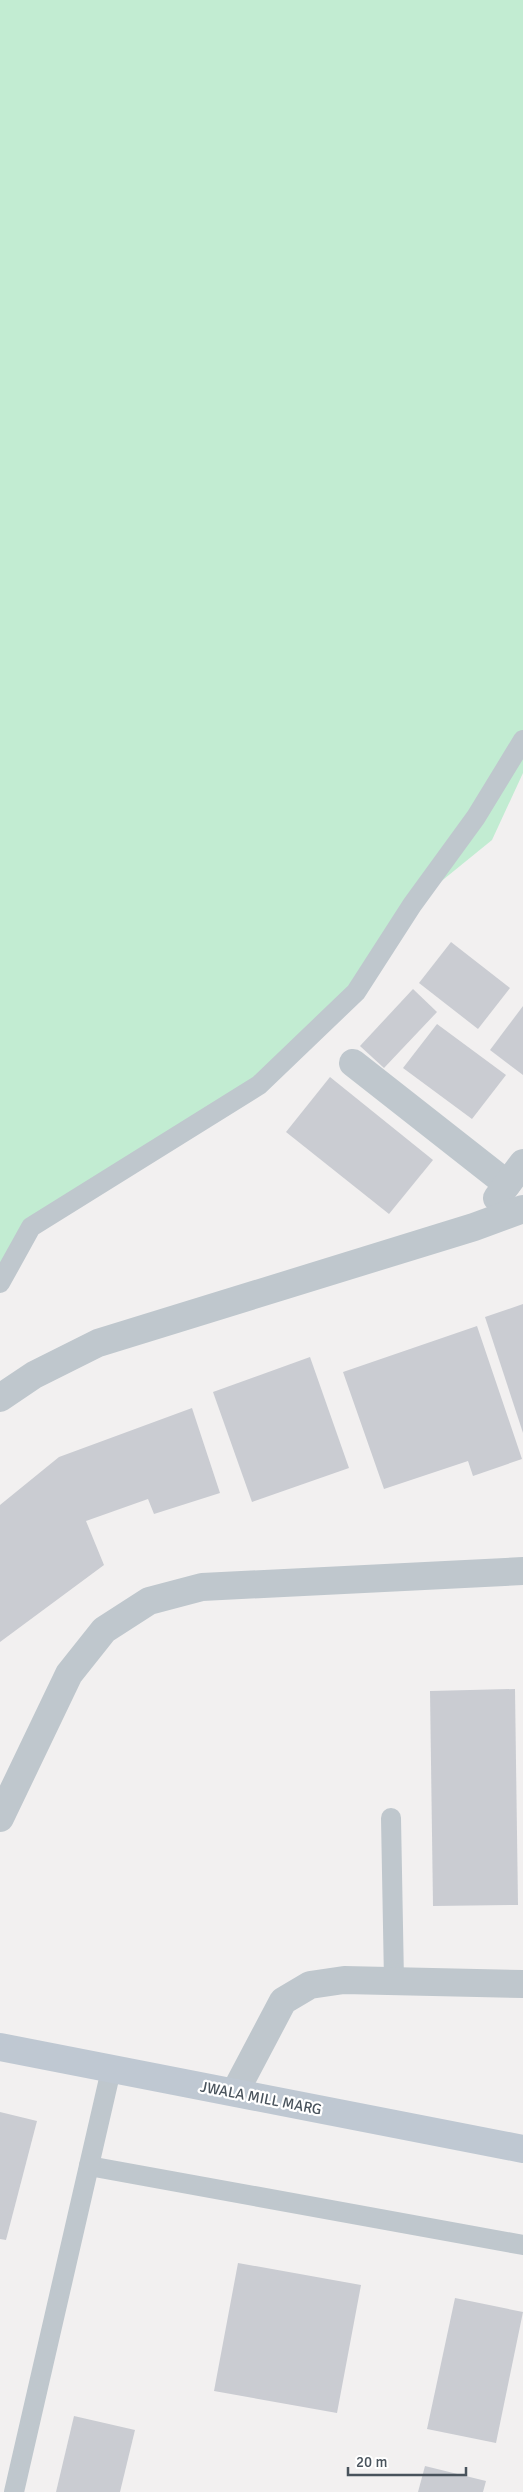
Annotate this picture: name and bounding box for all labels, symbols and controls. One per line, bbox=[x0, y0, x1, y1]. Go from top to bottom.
street label: JWALA MILL MARG bbox=[199, 2077, 323, 2119]
scale bar bbox=[348, 2444, 466, 2476]
text: 20 m bbox=[356, 2453, 387, 2471]

